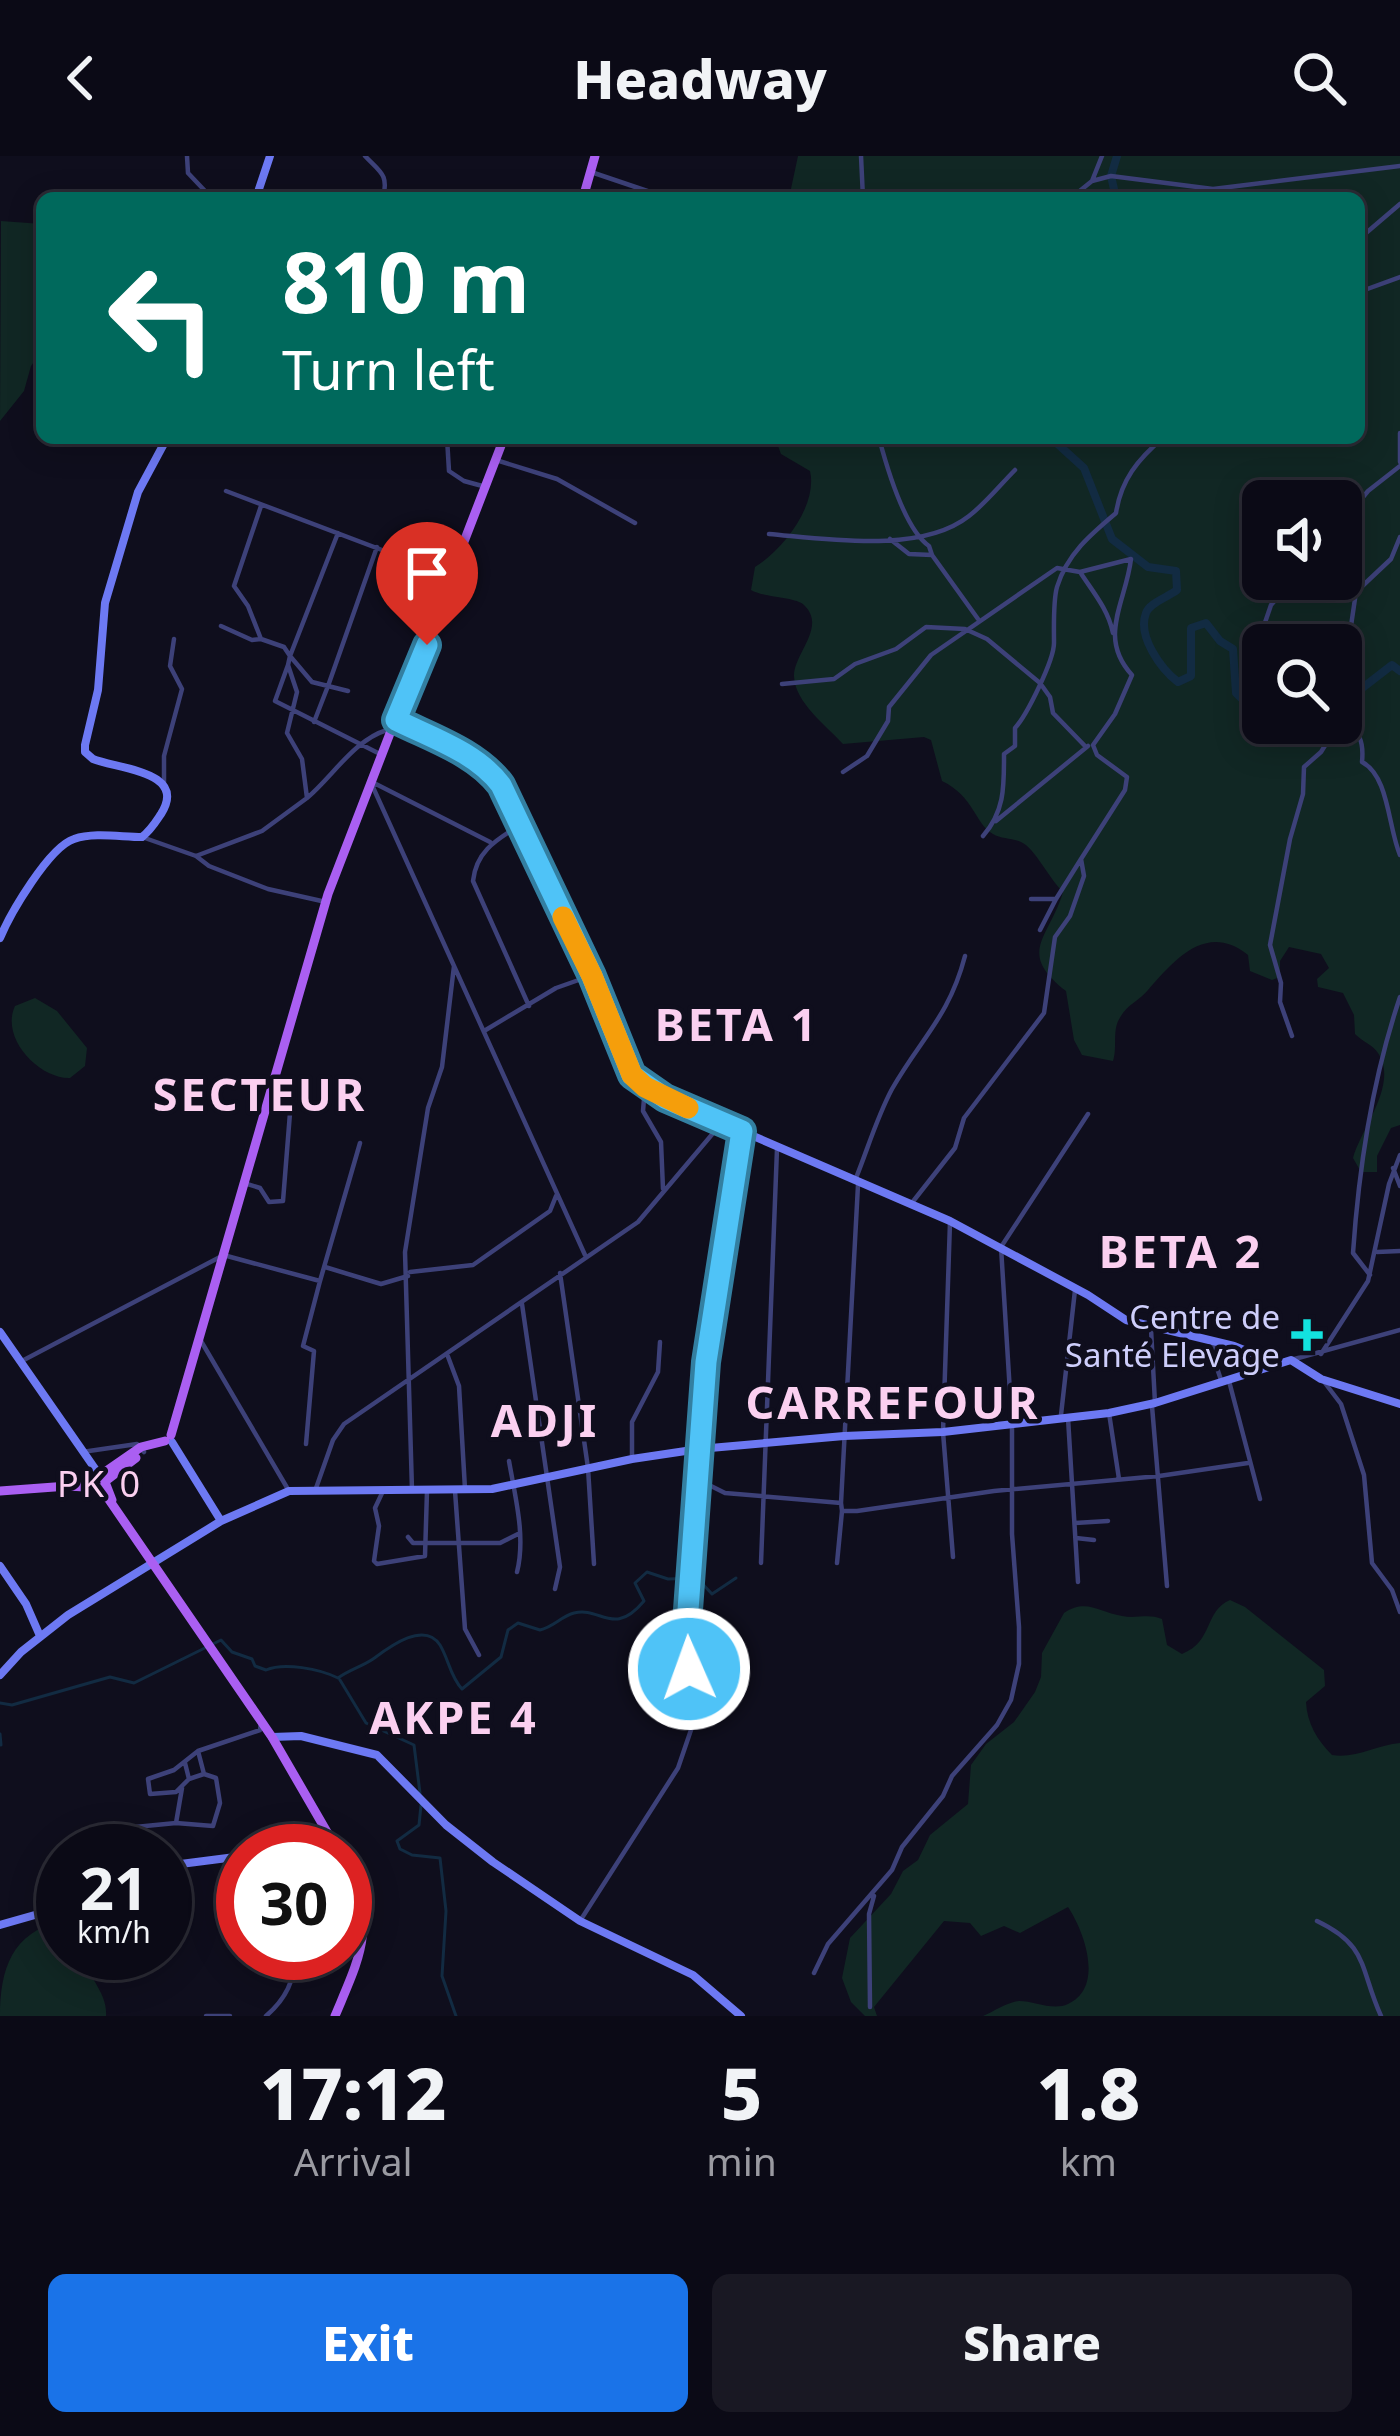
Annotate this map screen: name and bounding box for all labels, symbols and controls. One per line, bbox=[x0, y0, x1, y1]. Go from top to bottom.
text: Headway bbox=[573, 41, 827, 115]
icon: back bbox=[48, 45, 114, 111]
icon: search bbox=[1286, 45, 1352, 111]
text: 810 m bbox=[282, 223, 530, 338]
icon: left bbox=[84, 240, 240, 396]
text: Turn left bbox=[282, 332, 495, 406]
map controls bbox=[1242, 480, 1362, 744]
button: sound bbox=[1242, 480, 1362, 600]
pin bbox=[376, 522, 478, 645]
icon: arrive bbox=[394, 540, 460, 606]
button: search bbox=[1242, 624, 1362, 744]
district label: BETA 1 bbox=[655, 993, 819, 1054]
district label: SECTEUR bbox=[153, 1063, 367, 1124]
district label: BETA 2 bbox=[1099, 1220, 1263, 1281]
place label: Centre de Santé Elevage bbox=[1065, 1294, 1280, 1377]
marker: Centre de Santé Elevage bbox=[1291, 1319, 1323, 1351]
district label: CARREFOUR bbox=[745, 1371, 1041, 1432]
district label: ADJI bbox=[491, 1389, 599, 1450]
district label: PK 0 bbox=[57, 1459, 143, 1508]
position arrow bbox=[626, 1606, 752, 1732]
district label: AKPE 4 bbox=[369, 1686, 539, 1747]
speed limit sign: 30 bbox=[216, 1824, 372, 1980]
text: 21 bbox=[80, 1846, 148, 1928]
text: km/h bbox=[77, 1911, 151, 1952]
text: 17:12 bbox=[260, 2043, 447, 2141]
text: 5 bbox=[721, 2043, 762, 2141]
text: 1.8 bbox=[1037, 2043, 1140, 2141]
text: Arrival bbox=[294, 2134, 413, 2187]
text: min bbox=[706, 2134, 777, 2187]
text: km bbox=[1060, 2134, 1117, 2187]
button: Exit bbox=[48, 2274, 688, 2412]
button: Share bbox=[712, 2274, 1352, 2412]

